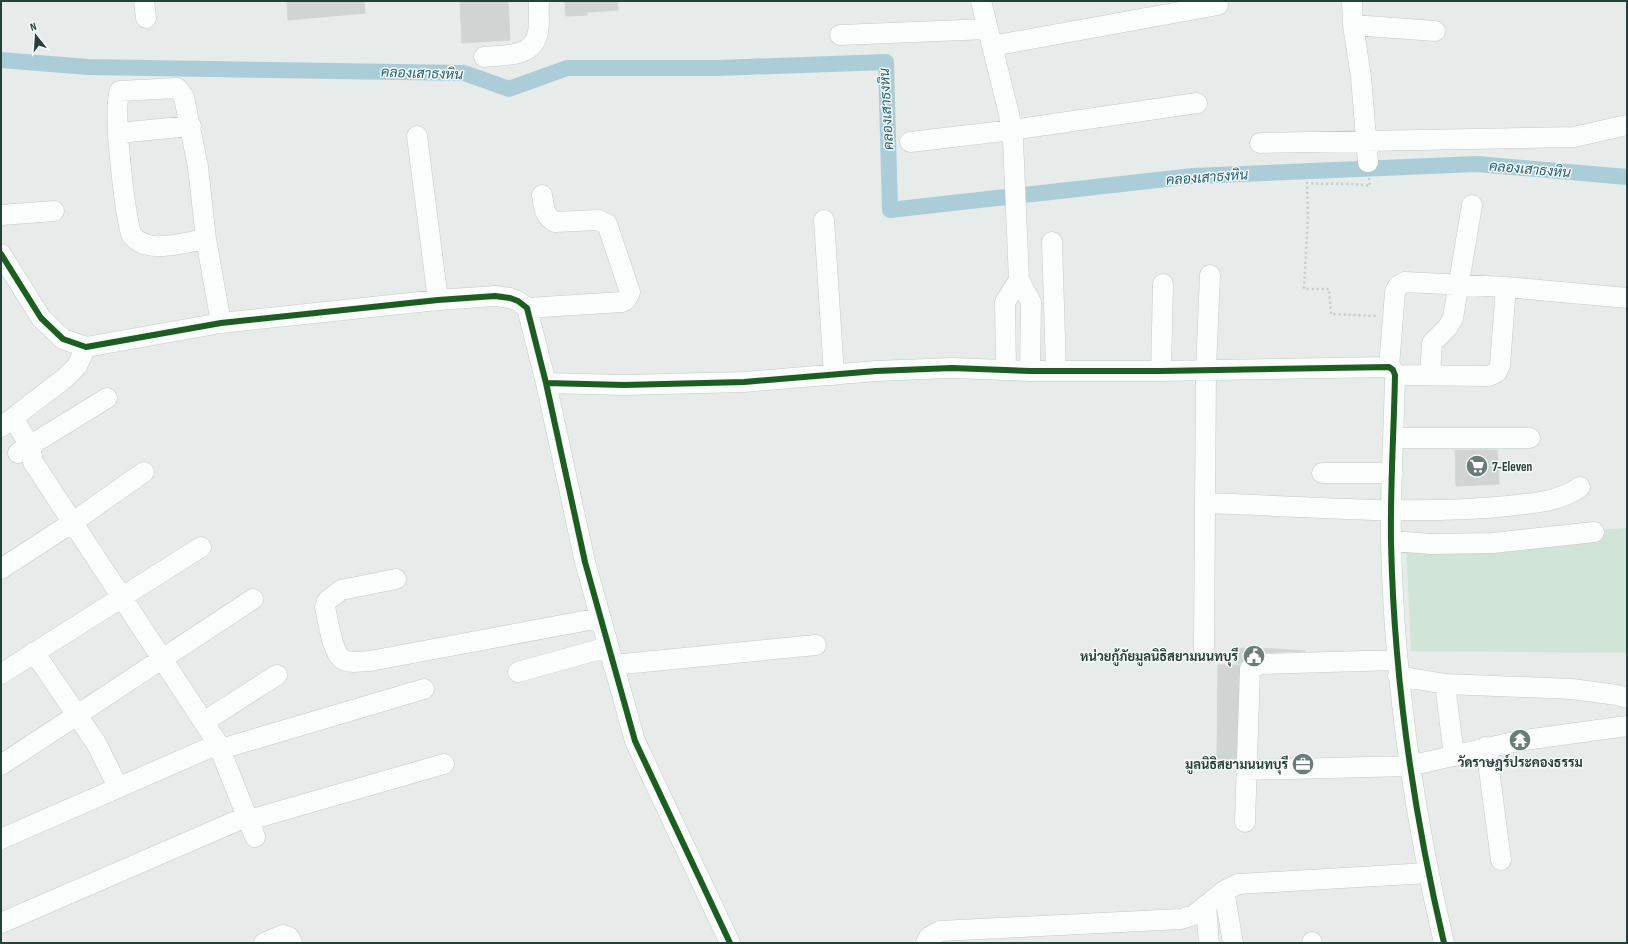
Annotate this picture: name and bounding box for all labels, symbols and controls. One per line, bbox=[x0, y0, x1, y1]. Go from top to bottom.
north arrow bbox=[16, 16, 56, 56]
text: N bbox=[29, 20, 38, 34]
water label: คลองเสาธงหิน bbox=[381, 64, 463, 83]
water label: คลองเสาธงหิน bbox=[876, 67, 897, 150]
water label: คลองเสาธงหิน bbox=[1488, 157, 1572, 182]
water label: คลองเสาธงหิน bbox=[1165, 166, 1249, 189]
supermarket icon: 7-Eleven bbox=[1464, 453, 1490, 479]
place label: 7-Eleven bbox=[1492, 459, 1533, 475]
public building icon: หน่วยกู้ภัยมูลนิธิสยามนนทบุรี bbox=[1241, 643, 1267, 669]
place label: หน่วยกู้ภัยมูลนิธิสยามนนทบุรี bbox=[1080, 647, 1239, 667]
temple icon: วัดราษฎร์ประคองธรรม bbox=[1507, 727, 1533, 753]
office icon: มูลนิธิสยามนนทบุรี bbox=[1290, 751, 1316, 777]
place label: วัดราษฎร์ประคองธรรม bbox=[1457, 753, 1583, 771]
place label: มูลนิธิสยามนนทบุรี bbox=[1185, 755, 1289, 775]

